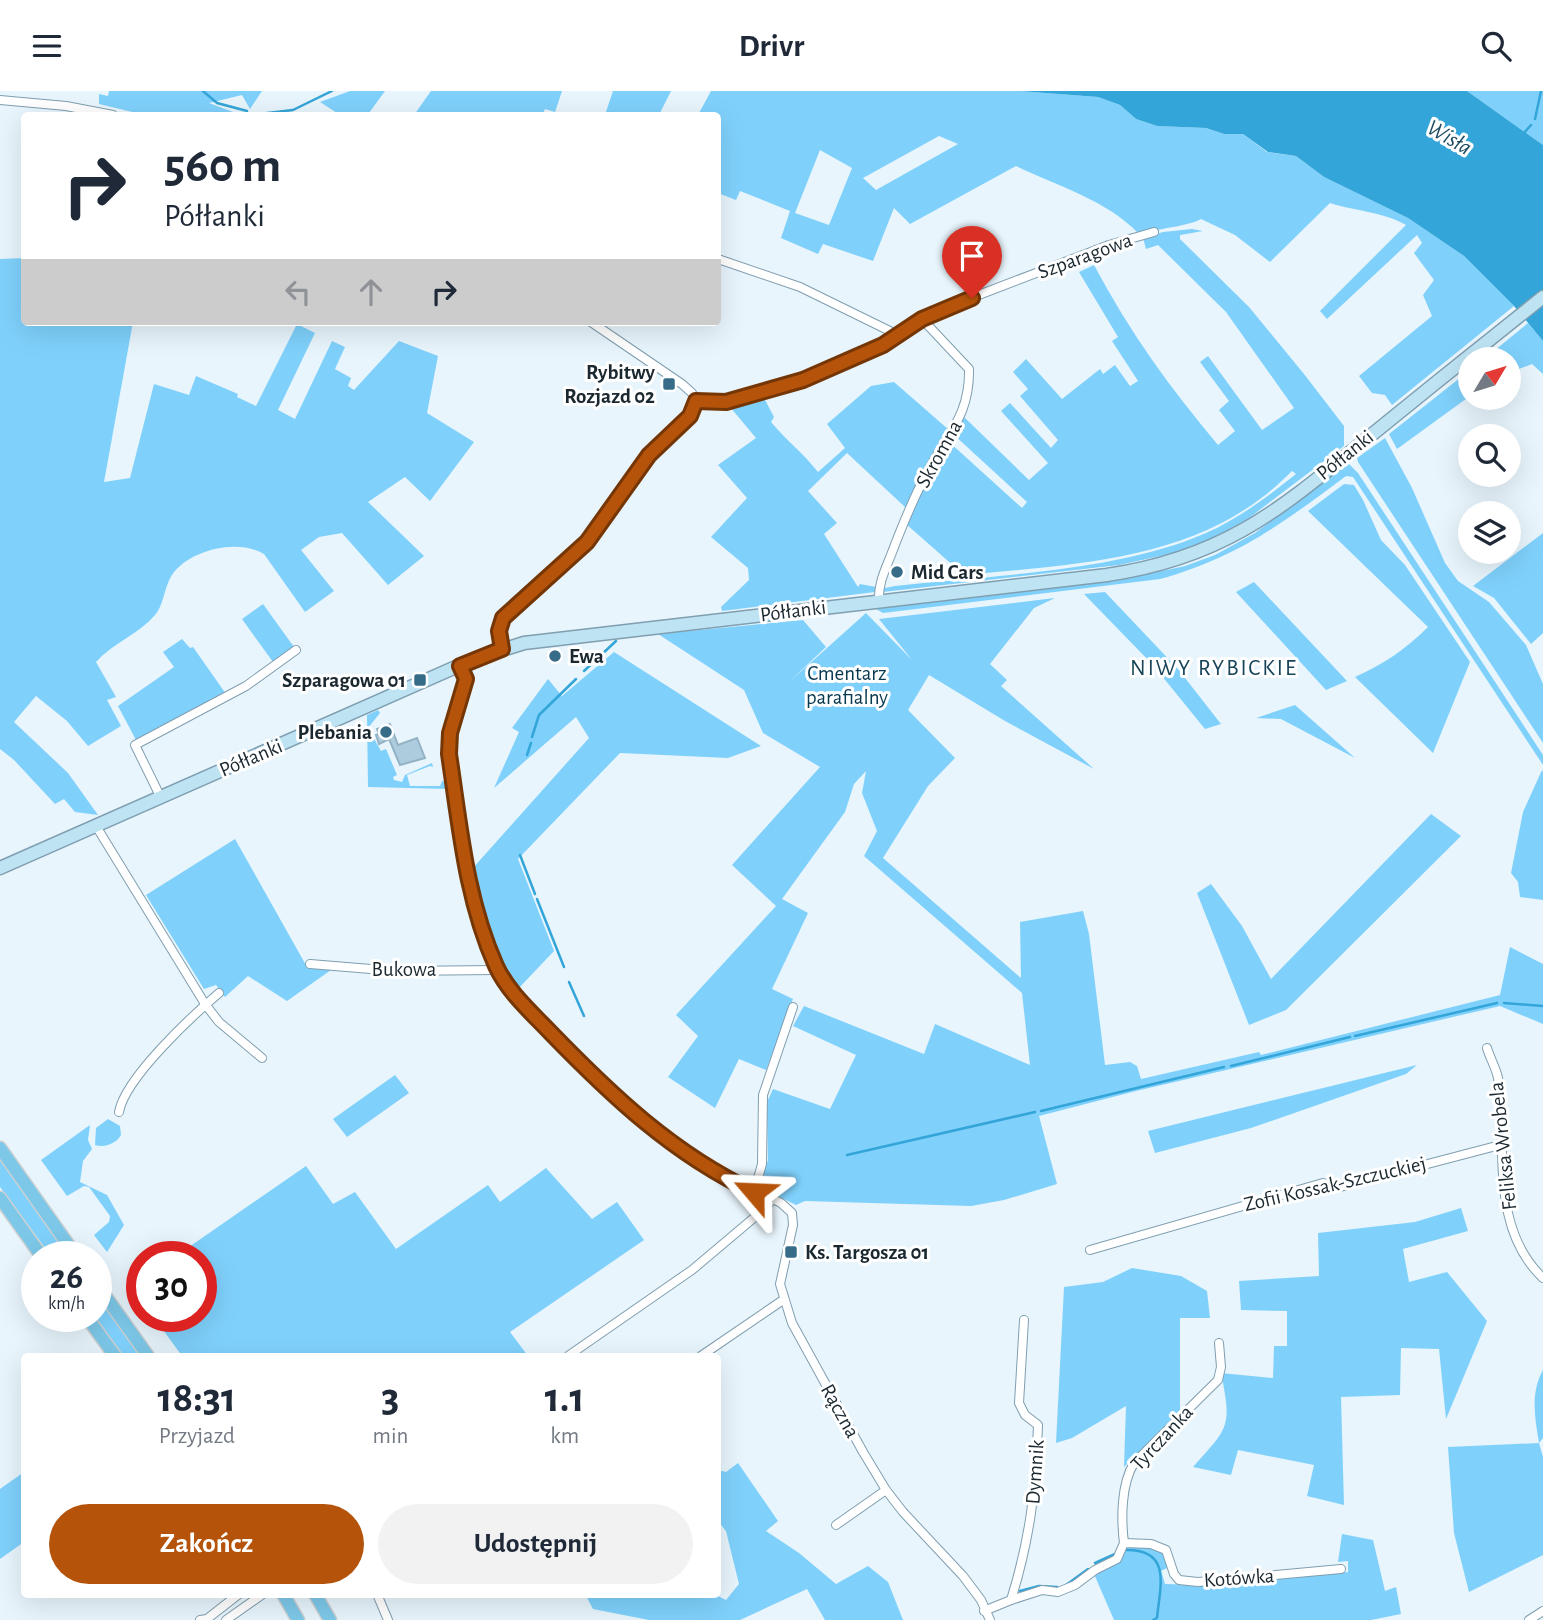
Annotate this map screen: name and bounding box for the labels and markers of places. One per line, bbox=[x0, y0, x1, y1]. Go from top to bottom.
pin bbox=[942, 226, 1002, 298]
place label: Rybitwy Rozjazd 02 bbox=[564, 362, 656, 407]
marker: Rybitwy Rozjazd 02 bbox=[661, 376, 677, 392]
place label: Mid Cars bbox=[911, 562, 984, 583]
marker: Mid Cars bbox=[889, 564, 905, 580]
place label: Ewa bbox=[569, 646, 604, 667]
marker: Ewa bbox=[547, 648, 563, 664]
place label: Szparagowa 01 bbox=[282, 670, 406, 691]
marker: Szparagowa 01 bbox=[412, 672, 428, 688]
place label: Plebania bbox=[297, 722, 372, 743]
marker: Plebania bbox=[378, 724, 394, 740]
place label: Ks. Targosza 01 bbox=[805, 1242, 929, 1263]
marker: Ks. Targosza 01 bbox=[783, 1244, 799, 1260]

